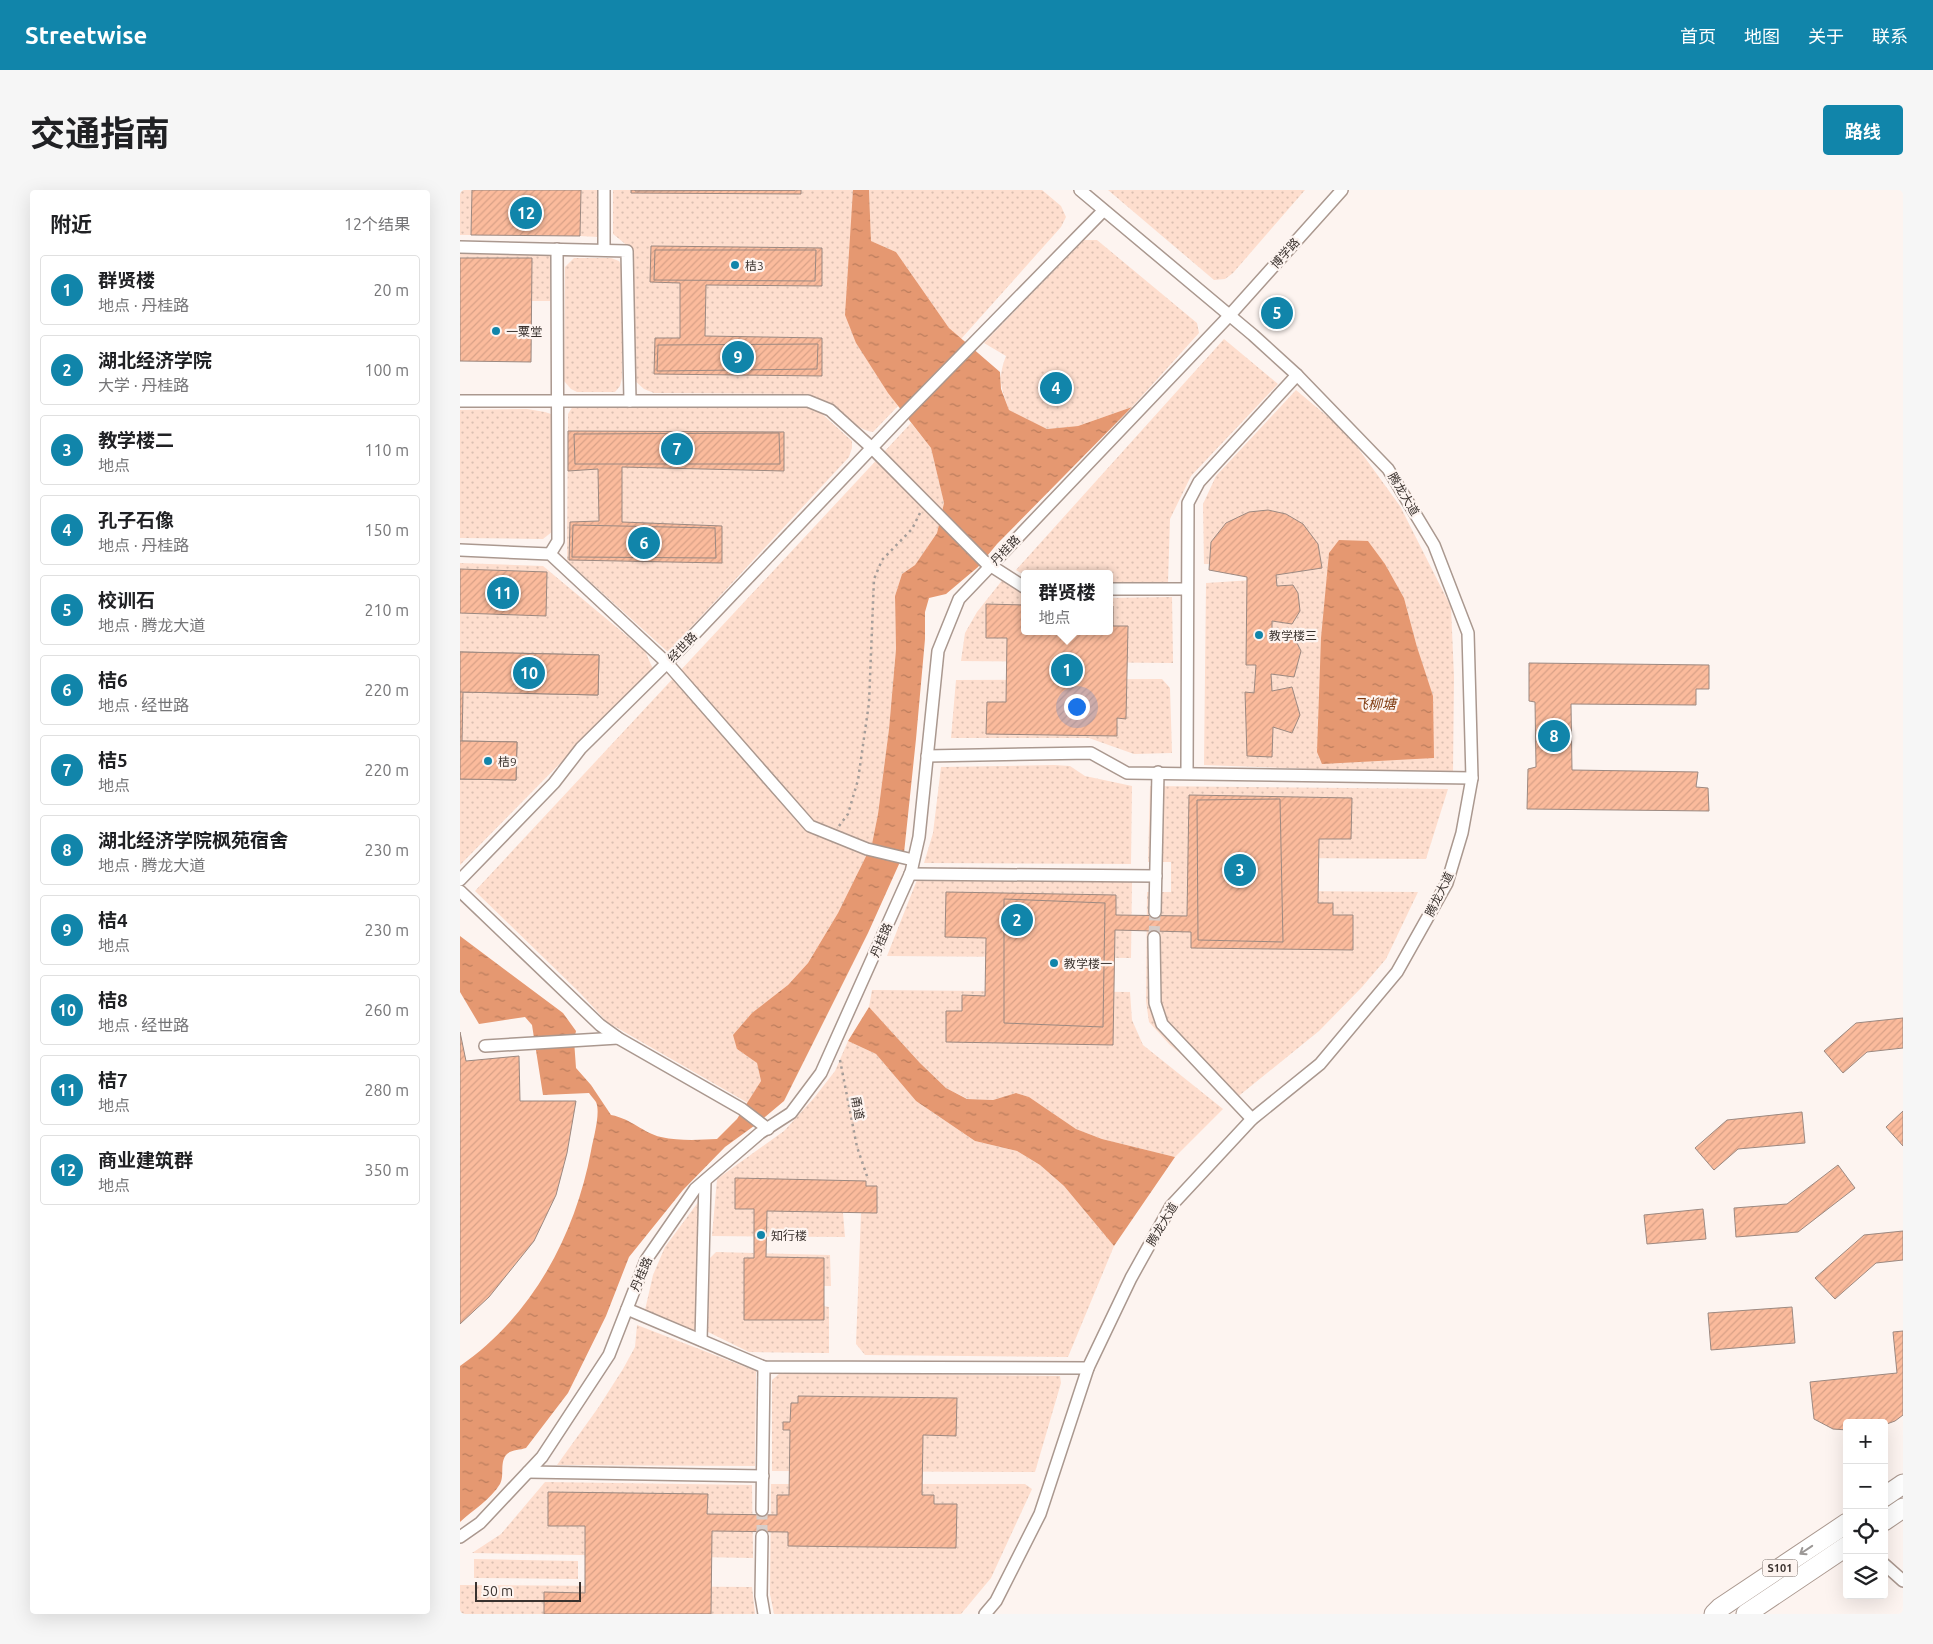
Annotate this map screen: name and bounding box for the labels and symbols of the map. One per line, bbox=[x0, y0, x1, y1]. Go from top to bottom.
pin: 12 bbox=[510, 194, 542, 232]
street label: 博学路 bbox=[1268, 235, 1302, 271]
marker: 桔3 bbox=[729, 259, 741, 271]
place label: 桔3 bbox=[745, 259, 764, 272]
pin: 5 bbox=[1261, 294, 1293, 332]
marker: 一粟堂 bbox=[490, 325, 502, 337]
place label: 一粟堂 bbox=[506, 325, 542, 338]
pin: 9 bbox=[722, 338, 754, 376]
pin: 4 bbox=[1040, 369, 1072, 407]
pin: 7 bbox=[661, 430, 693, 468]
street label: 腾龙大道 bbox=[1386, 470, 1422, 518]
pin: 6 bbox=[628, 524, 660, 562]
street label: 丹桂路 bbox=[988, 533, 1022, 567]
pin: 11 bbox=[487, 574, 519, 612]
marker: 教学楼三 bbox=[1253, 629, 1265, 641]
place label: 教学楼三 bbox=[1269, 629, 1317, 642]
street label: 经世路 bbox=[665, 630, 699, 664]
pin: 1 bbox=[1051, 651, 1083, 689]
pin: 10 bbox=[513, 654, 545, 692]
your location bbox=[1064, 694, 1090, 720]
water label: 飞柳塘 bbox=[1354, 696, 1398, 712]
pin: 8 bbox=[1538, 717, 1570, 755]
marker: 桔9 bbox=[482, 755, 494, 767]
place label: 桔9 bbox=[498, 755, 517, 768]
pin: 3 bbox=[1224, 851, 1256, 889]
street label: 腾龙大道 bbox=[1423, 870, 1455, 918]
pin: 2 bbox=[1001, 901, 1033, 939]
street label: 丹桂路 bbox=[868, 921, 894, 959]
marker: 教学楼一 bbox=[1048, 957, 1060, 969]
place label: 教学楼一 bbox=[1064, 957, 1112, 970]
street label: 甬道 bbox=[849, 1095, 867, 1121]
street label: 腾龙大道 bbox=[1144, 1200, 1180, 1248]
marker: 知行楼 bbox=[755, 1229, 767, 1241]
place label: 知行楼 bbox=[771, 1229, 807, 1242]
street label: 丹桂路 bbox=[628, 1255, 654, 1293]
one-way arrow bbox=[1800, 1545, 1814, 1555]
road number: S101 bbox=[1762, 1560, 1798, 1576]
scale bar bbox=[475, 1579, 581, 1602]

